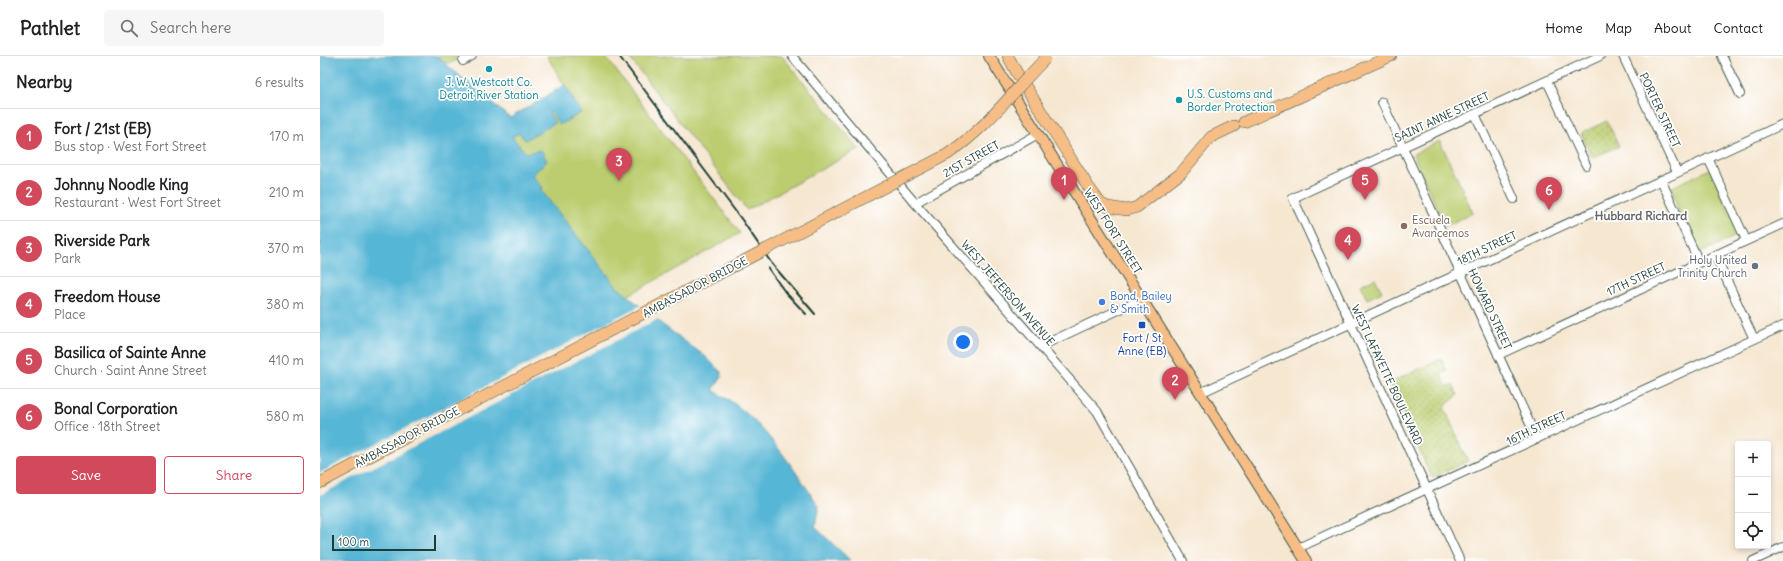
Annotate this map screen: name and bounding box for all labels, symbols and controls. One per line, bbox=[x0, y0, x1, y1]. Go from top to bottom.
search box bbox=[104, 10, 384, 46]
text: Pathlet bbox=[20, 16, 80, 40]
icon: search bbox=[118, 17, 140, 39]
text: Search here bbox=[150, 18, 231, 37]
text: Home bbox=[1545, 19, 1583, 37]
text: Map bbox=[1605, 19, 1632, 37]
text: About bbox=[1654, 19, 1692, 37]
text: Contact bbox=[1714, 19, 1763, 37]
marker: J. W. Westcott Co. Detroit River Station bbox=[484, 64, 494, 74]
street label: PORTER STREET bbox=[1636, 70, 1684, 150]
text: Nearby bbox=[16, 71, 72, 93]
text: 6 results bbox=[255, 74, 304, 91]
place label: J. W. Westcott Co. Detroit River Station bbox=[439, 75, 539, 102]
place label: U.S. Customs and Border Protection bbox=[1187, 87, 1275, 114]
street label: SAINT ANNE STREET bbox=[1392, 89, 1492, 145]
marker: U.S. Customs and Border Protection bbox=[1174, 95, 1184, 105]
text: Fort / 21st (EB) bbox=[54, 119, 151, 138]
text: 1 bbox=[26, 128, 32, 145]
text: 170 m bbox=[269, 128, 304, 145]
text: Bus stop · West Fort Street bbox=[54, 138, 207, 155]
street label: 21ST STREET bbox=[940, 138, 1002, 180]
pin: 3 bbox=[606, 148, 632, 181]
pin: 1 bbox=[1051, 167, 1077, 200]
pin: 5 bbox=[1352, 167, 1378, 200]
text: Johnny Noodle King bbox=[54, 175, 189, 194]
pin: 6 bbox=[1536, 177, 1562, 210]
text: 2 bbox=[25, 184, 33, 201]
text: 210 m bbox=[269, 184, 304, 201]
street label: WEST FORT STREET bbox=[1081, 186, 1145, 277]
text: Restaurant · West Fort Street bbox=[54, 194, 221, 211]
district label: Hubbard Richard bbox=[1595, 208, 1687, 223]
place label: Escuela Avancemos bbox=[1412, 213, 1469, 240]
marker: Escuela Avancemos bbox=[1399, 221, 1409, 231]
pin: 4 bbox=[1335, 227, 1361, 260]
street label: 18TH STREET bbox=[1455, 228, 1519, 268]
text: Riverside Park bbox=[54, 231, 150, 250]
street label: WEST JEFFERSON AVENUE bbox=[958, 237, 1058, 349]
text: 3 bbox=[25, 240, 33, 257]
text: 370 m bbox=[267, 240, 304, 257]
text: Park bbox=[54, 250, 81, 267]
street label: AMBASSADOR BRIDGE bbox=[640, 253, 750, 321]
place label: Holy United Trinity Church bbox=[1677, 253, 1748, 280]
street label: 17TH STREET bbox=[1604, 259, 1668, 299]
marker: Holy United Trinity Church bbox=[1750, 261, 1760, 271]
street label: HOWARD STREET bbox=[1465, 266, 1515, 352]
text: Freedom House bbox=[54, 287, 161, 306]
place label: Bond, Bailey & Smith bbox=[1110, 289, 1172, 316]
text: 4 bbox=[25, 296, 33, 313]
text: 380 m bbox=[266, 296, 304, 313]
marker: Bond, Bailey & Smith bbox=[1097, 297, 1107, 307]
street label: WEST LAFAYETTE BOULEVARD bbox=[1348, 302, 1426, 448]
text: Place bbox=[54, 306, 85, 323]
marker: Fort / St Anne (EB) bbox=[1137, 320, 1147, 330]
place label: Fort / St Anne (EB) bbox=[1118, 331, 1166, 358]
your location bbox=[953, 332, 973, 352]
text: Basilica of Sainte Anne bbox=[54, 343, 206, 362]
text: 5 bbox=[25, 352, 33, 369]
text: 410 m bbox=[268, 352, 304, 369]
text: Church · Saint Anne Street bbox=[54, 362, 207, 379]
pin: 2 bbox=[1162, 367, 1188, 400]
text: Bonal Corporation bbox=[54, 399, 178, 418]
street label: AMBASSADOR BRIDGE bbox=[352, 403, 462, 471]
text: 6 bbox=[25, 408, 33, 425]
text: 580 m bbox=[266, 408, 304, 425]
street label: 16TH STREET bbox=[1504, 408, 1568, 448]
text: Office · 18th Street bbox=[54, 418, 160, 435]
map controls bbox=[1735, 441, 1771, 549]
button: + bbox=[1735, 441, 1771, 477]
button: Save bbox=[16, 456, 156, 494]
button: Share bbox=[164, 456, 304, 494]
button: − bbox=[1735, 477, 1771, 513]
button: locate bbox=[1735, 513, 1771, 549]
scale bar bbox=[332, 533, 436, 552]
text: 100 m bbox=[338, 535, 369, 549]

